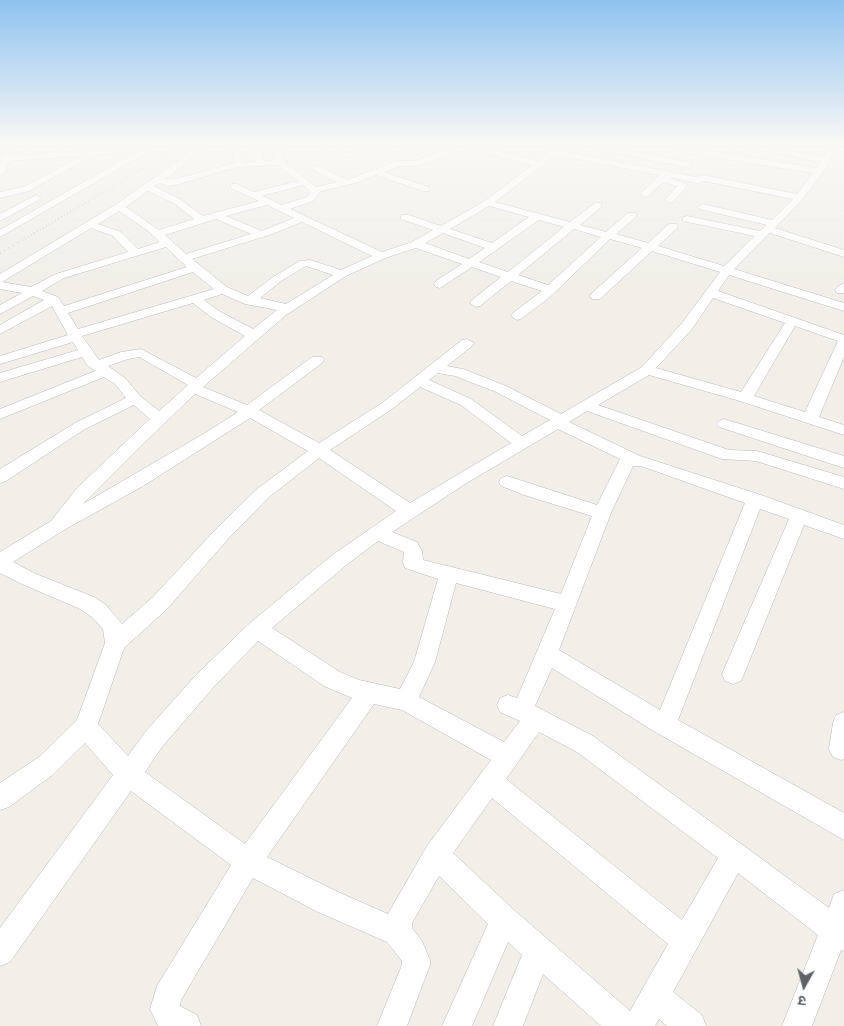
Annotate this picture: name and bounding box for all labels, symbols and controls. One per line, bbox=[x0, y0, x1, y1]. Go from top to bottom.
north arrow bbox=[779, 961, 829, 1011]
text: उ bbox=[797, 991, 807, 1010]

